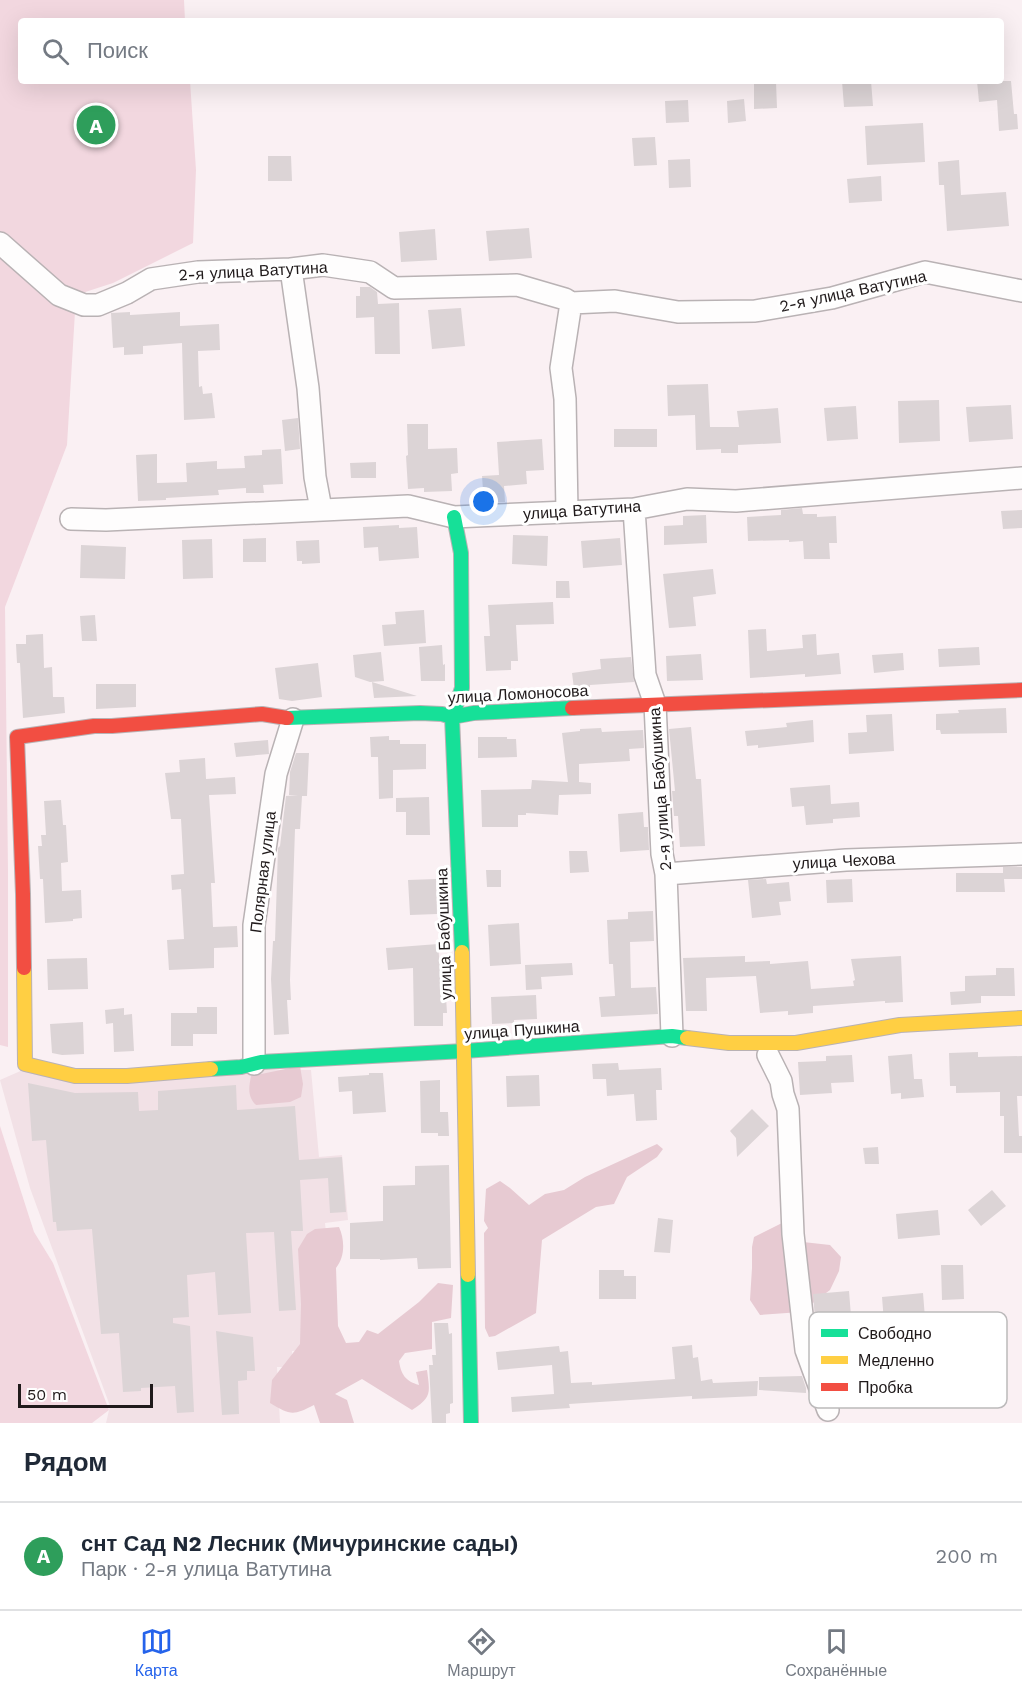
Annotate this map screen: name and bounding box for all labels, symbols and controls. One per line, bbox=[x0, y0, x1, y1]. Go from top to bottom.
search box bbox=[18, 18, 1004, 84]
icon: search bbox=[39, 35, 72, 68]
text: Поиск bbox=[87, 38, 148, 63]
pin: A bbox=[76, 102, 116, 148]
street label: 2-я улица Ватутина bbox=[178, 258, 328, 284]
street label: 2-я улица Ватутина bbox=[778, 266, 928, 316]
your location bbox=[469, 487, 498, 516]
street label: улица Ватутина bbox=[522, 496, 642, 524]
street label: улица Ломоносова bbox=[447, 681, 589, 707]
street label: 2-я улица Бабушкина bbox=[645, 707, 675, 871]
street label: Полярная улица bbox=[246, 810, 280, 934]
street label: улица Чехова bbox=[792, 849, 896, 873]
street label: улица Бабушкина bbox=[432, 868, 456, 1000]
street label: улица Пушкина bbox=[464, 1016, 580, 1044]
legend bbox=[809, 1312, 1007, 1408]
text: Свободно bbox=[858, 1324, 932, 1343]
text: Медленно bbox=[858, 1351, 934, 1370]
text: Пробка bbox=[858, 1378, 913, 1397]
scale bar bbox=[18, 1381, 153, 1408]
text: 50 m bbox=[27, 1385, 67, 1404]
text: Рядом bbox=[24, 1447, 107, 1477]
text: снт Сад N2 Лесник (Мичуринские сады) bbox=[81, 1531, 519, 1556]
text: A bbox=[37, 1544, 50, 1568]
text: 200 m bbox=[936, 1544, 998, 1568]
text: Парк · 2-я улица Ватутина bbox=[81, 1557, 331, 1581]
tab: Карта bbox=[135, 1625, 178, 1680]
tab: Маршрут bbox=[447, 1625, 516, 1680]
tab: Сохранённые bbox=[785, 1625, 887, 1680]

